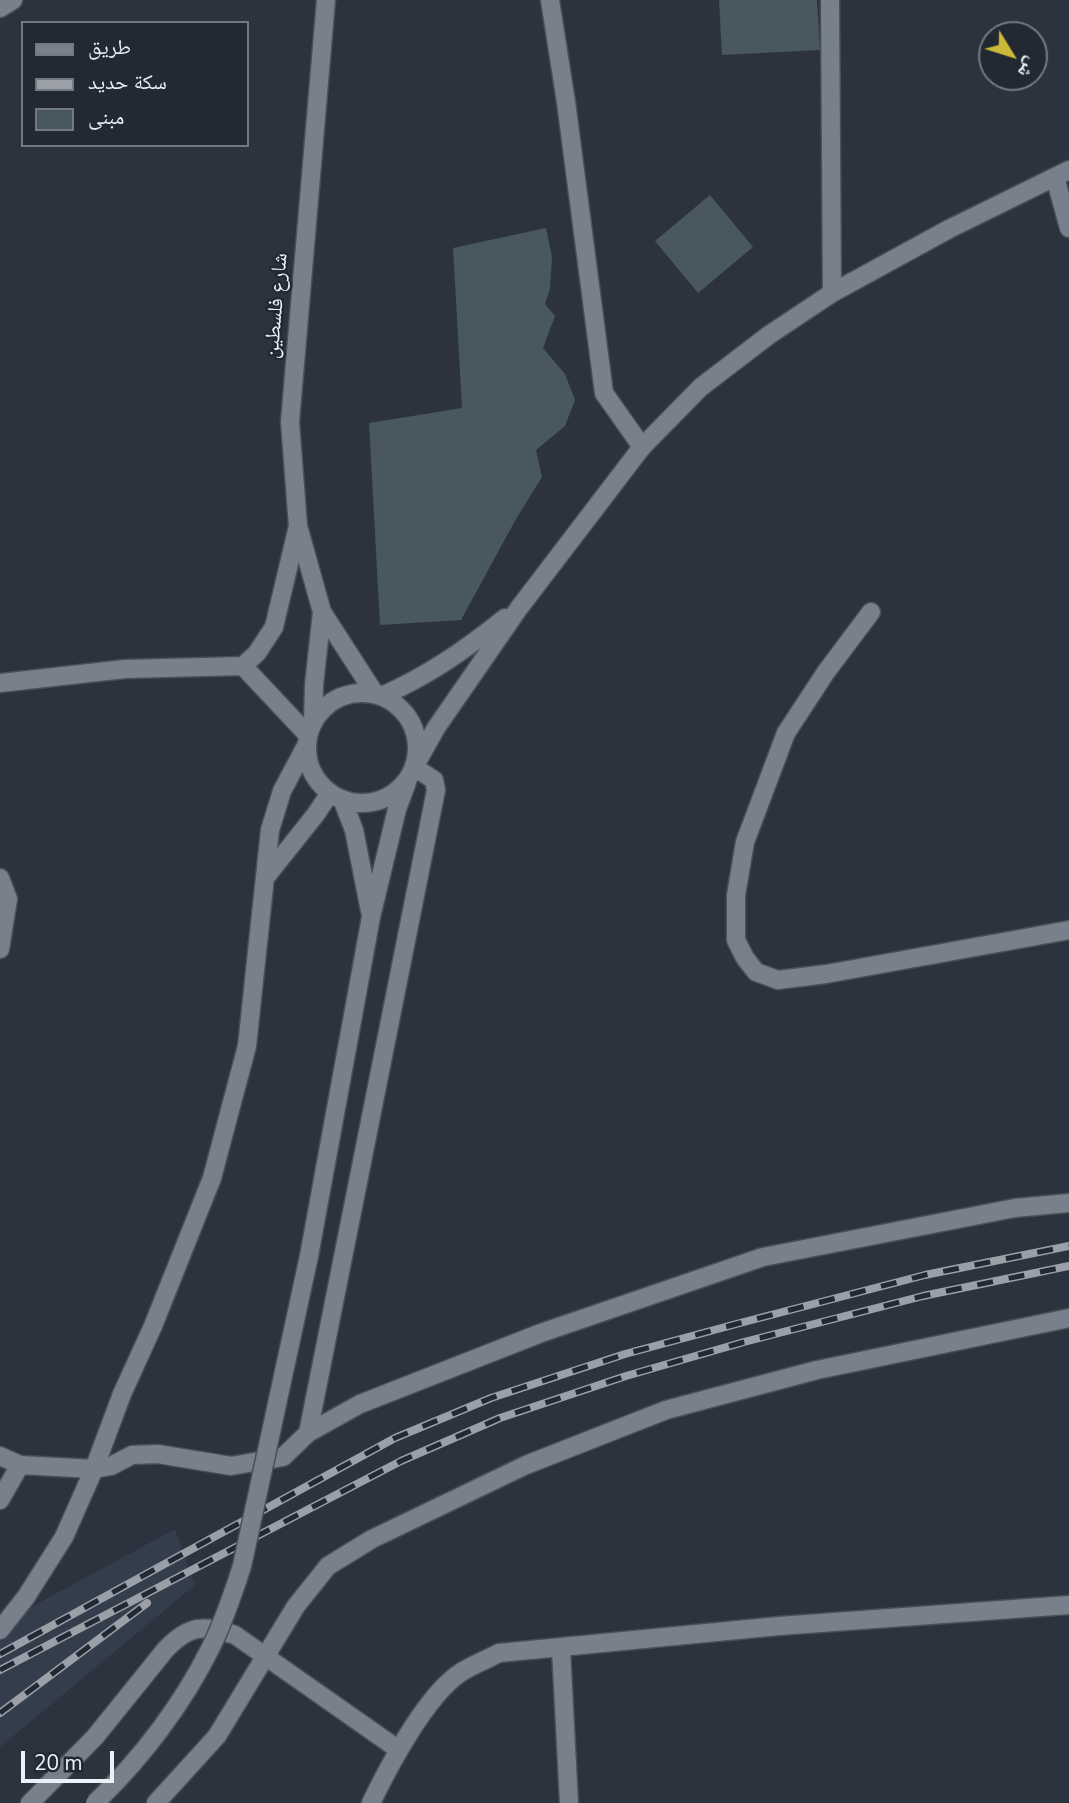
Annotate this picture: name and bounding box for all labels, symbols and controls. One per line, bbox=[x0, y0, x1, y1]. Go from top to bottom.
legend bbox=[21, 21, 248, 147]
north arrow bbox=[978, 21, 1048, 91]
text: طريق bbox=[88, 33, 131, 61]
text: ش bbox=[1012, 52, 1044, 84]
text: سكة حديد bbox=[88, 68, 167, 96]
text: مبنى bbox=[88, 103, 124, 131]
street label: شارع فلسطين bbox=[260, 252, 294, 360]
scale bar bbox=[24, 1736, 117, 1780]
text: 20 m bbox=[34, 1749, 83, 1777]

